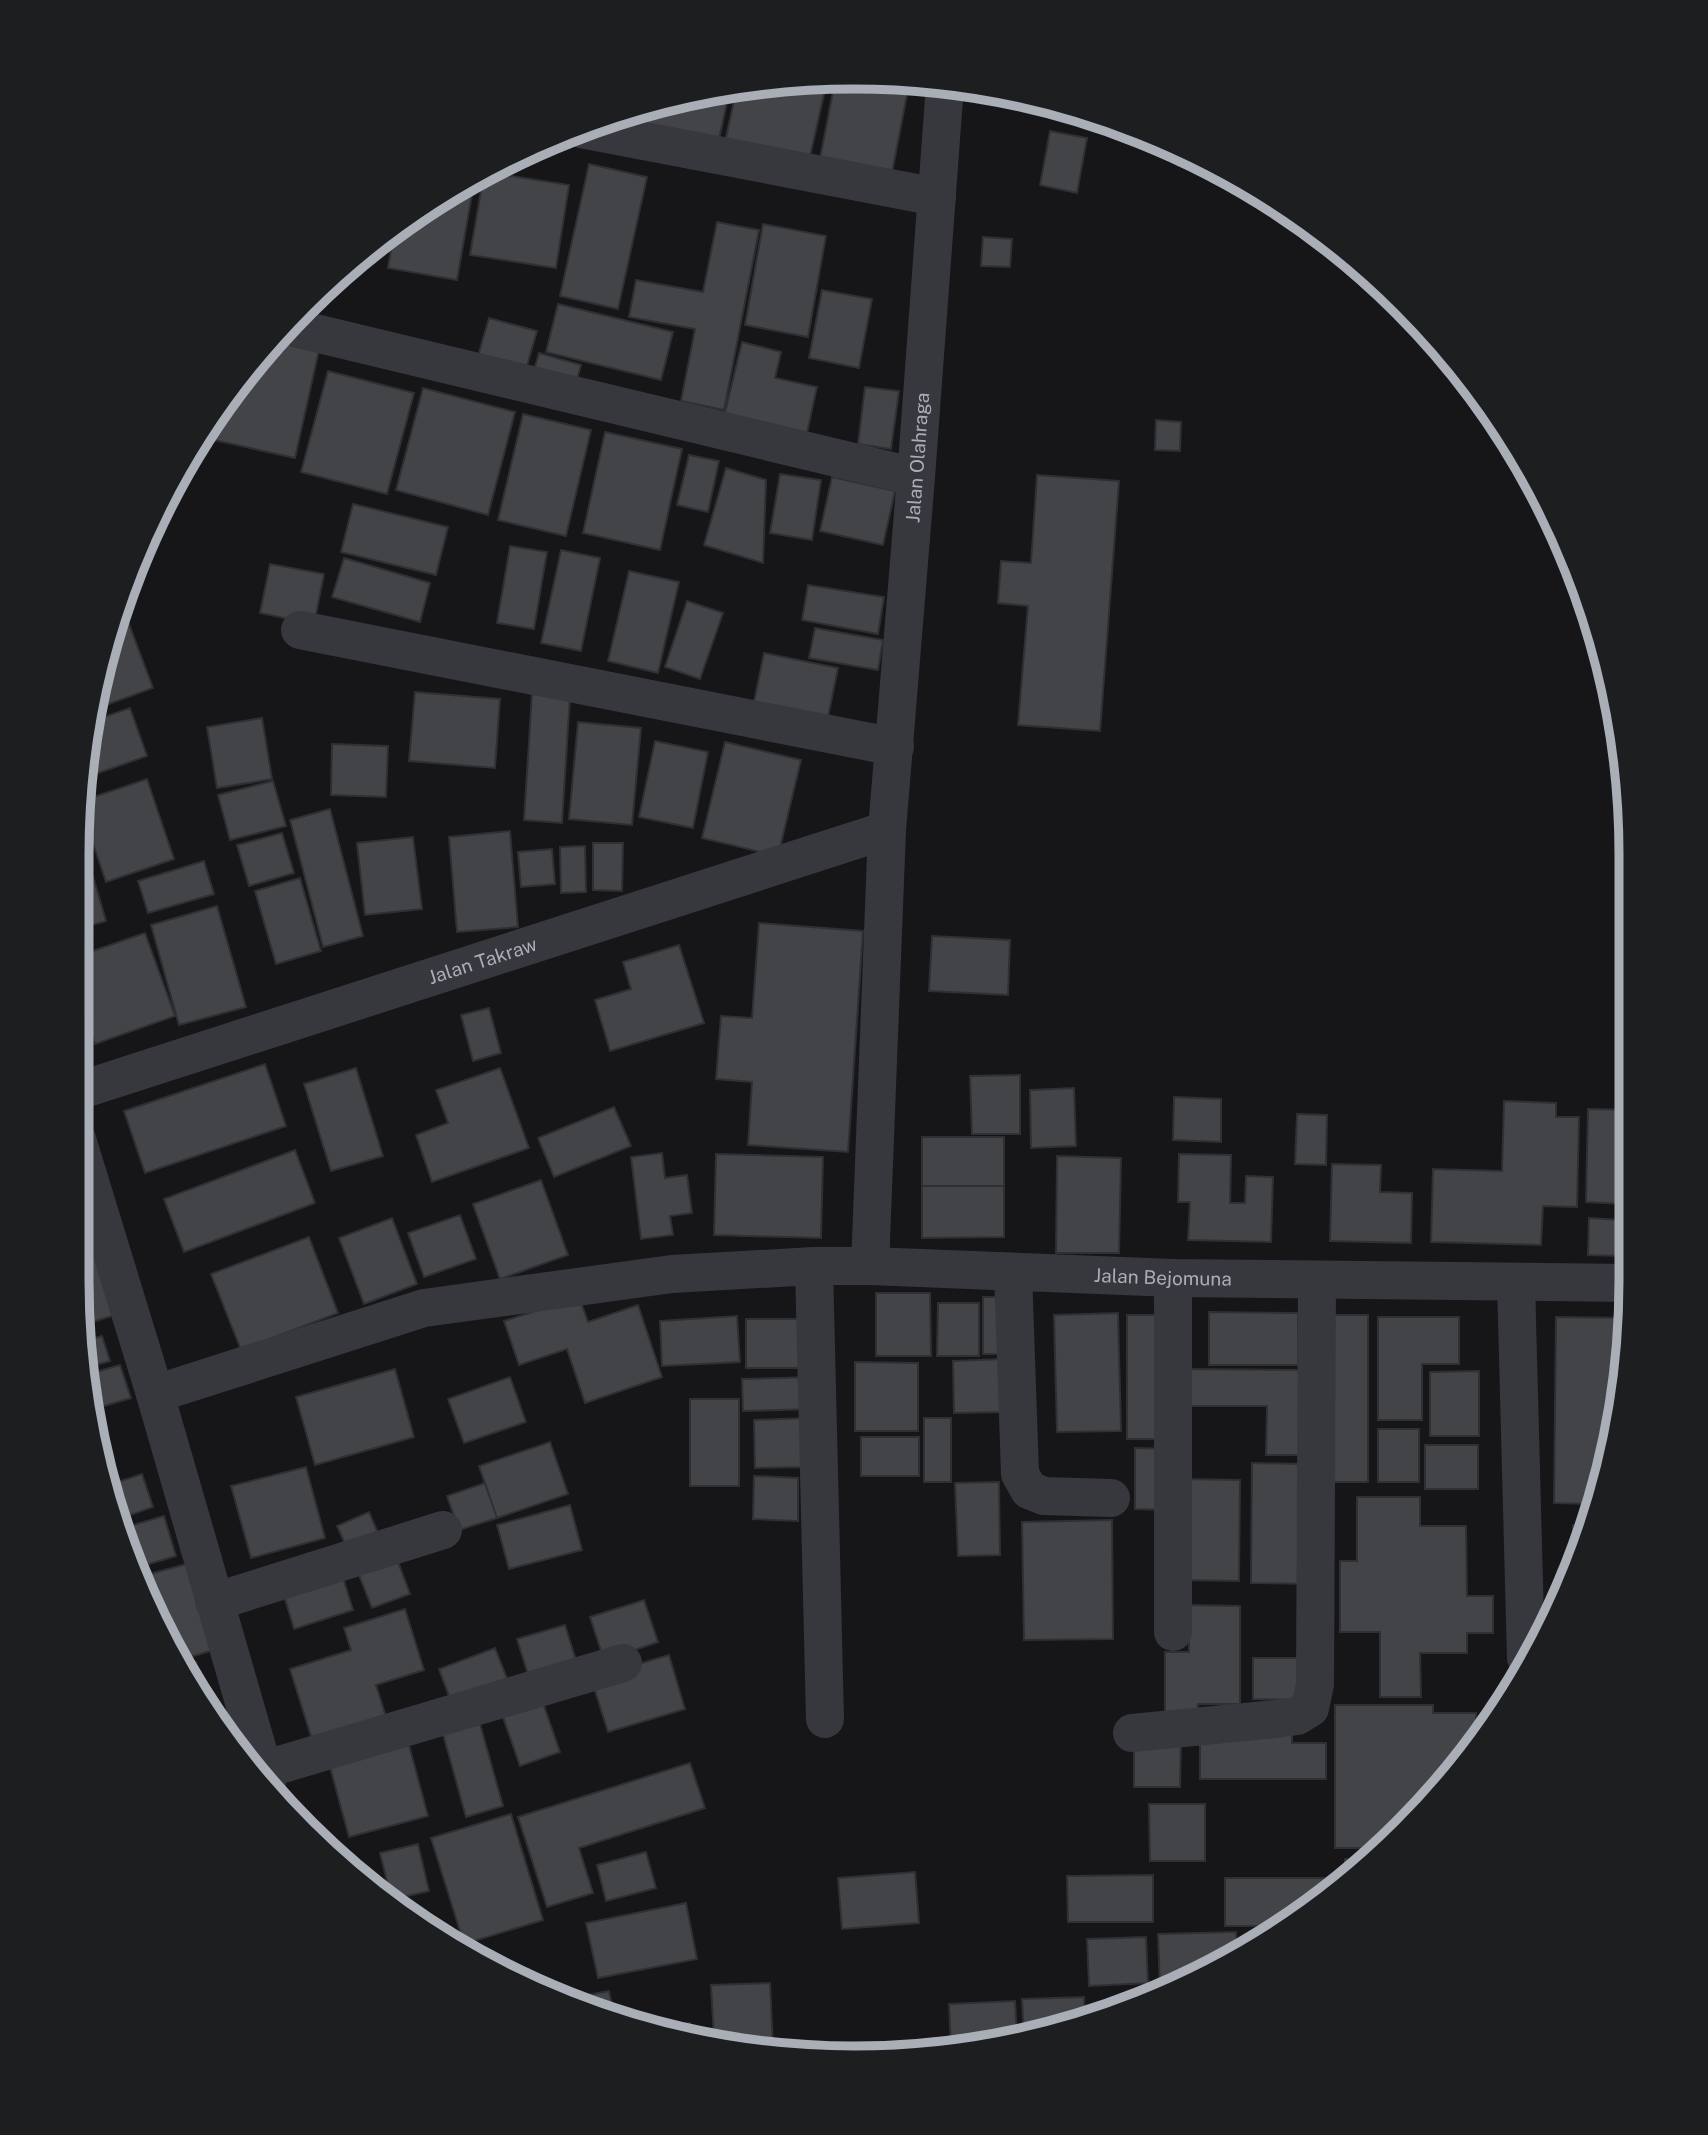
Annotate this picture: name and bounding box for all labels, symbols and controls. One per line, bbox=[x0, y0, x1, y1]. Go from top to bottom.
street label: Jalan Olahraga bbox=[901, 392, 933, 523]
street label: Jalan Takraw bbox=[425, 933, 540, 988]
street label: Jalan Bejomuna bbox=[1093, 1264, 1232, 1290]

